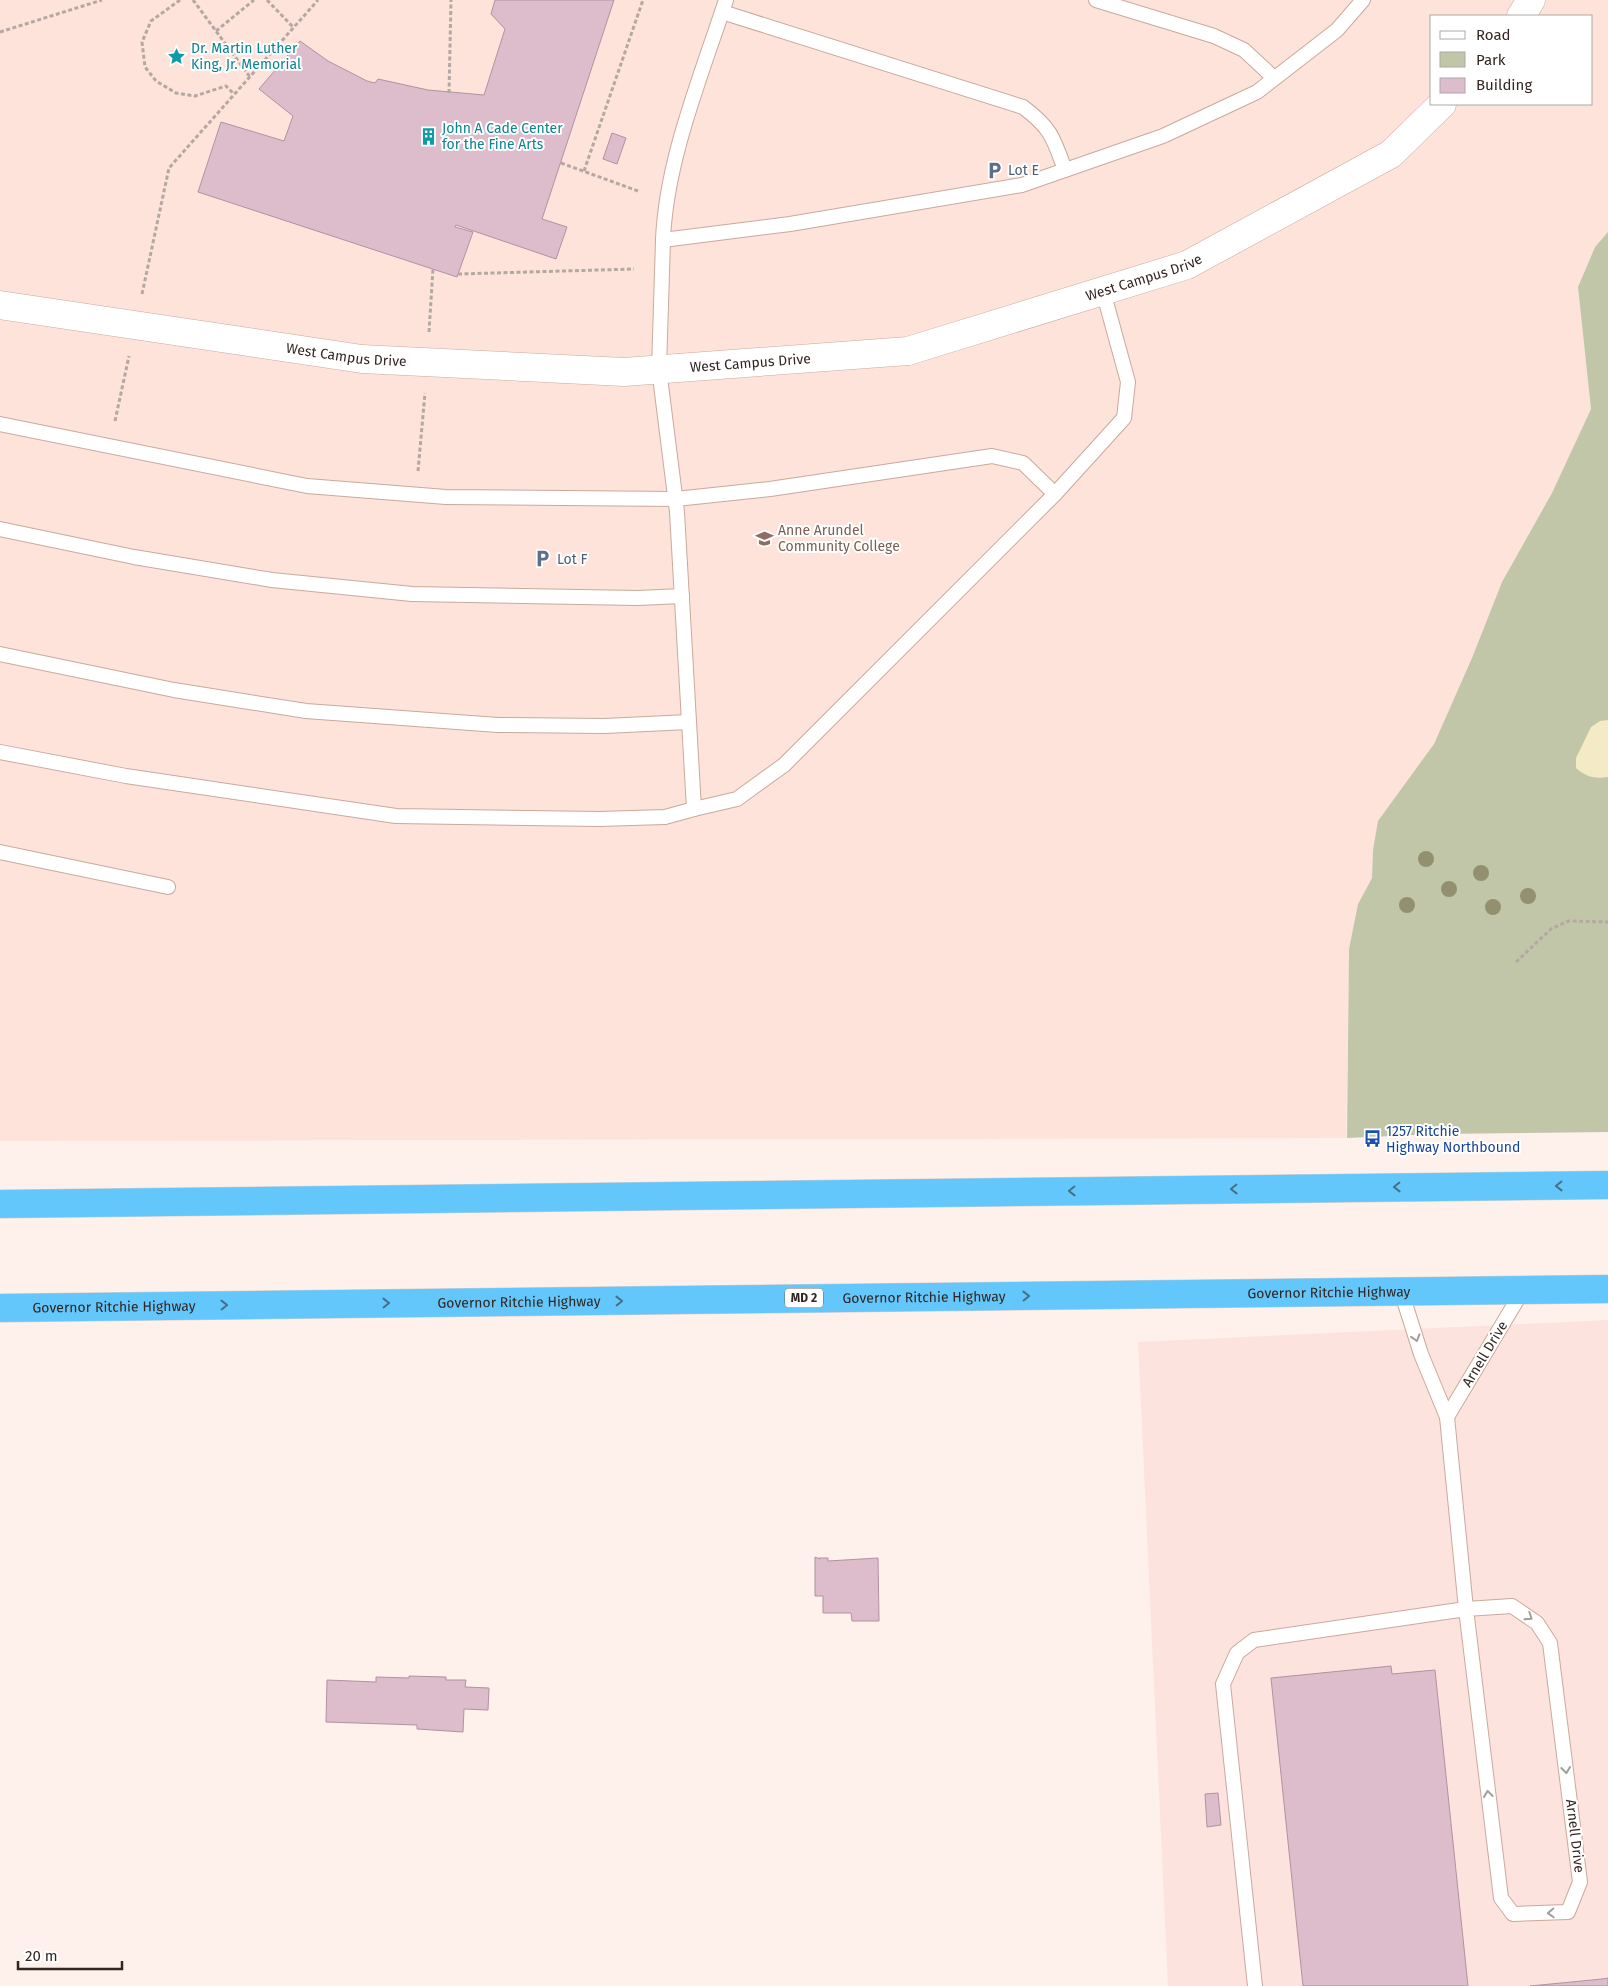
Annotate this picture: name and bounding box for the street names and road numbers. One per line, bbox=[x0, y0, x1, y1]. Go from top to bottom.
street label: West Campus Drive bbox=[1083, 250, 1205, 304]
street label: West Campus Drive bbox=[285, 339, 407, 370]
street label: West Campus Drive bbox=[689, 350, 811, 376]
street label: Governor Ritchie Highway bbox=[1247, 1283, 1411, 1302]
street label: Governor Ritchie Highway bbox=[842, 1288, 1006, 1307]
road number: MD 2 bbox=[785, 1289, 823, 1308]
street label: Governor Ritchie Highway bbox=[437, 1292, 601, 1311]
street label: Governor Ritchie Highway bbox=[32, 1297, 196, 1316]
street label: Arnell Drive bbox=[1459, 1318, 1511, 1390]
street label: Arnell Drive bbox=[1562, 1798, 1588, 1874]

